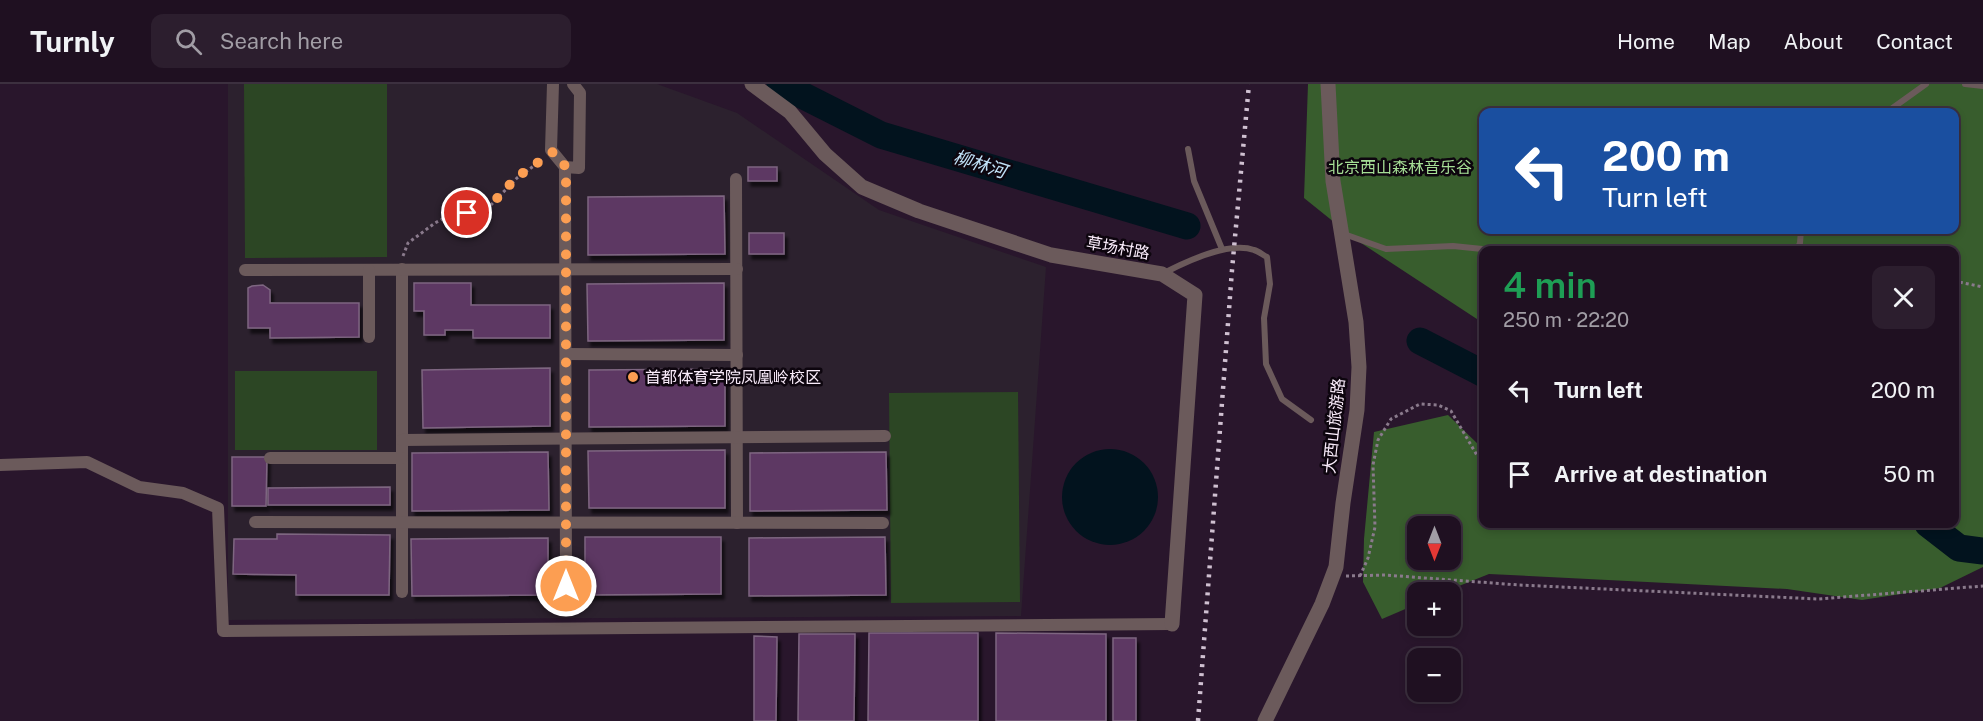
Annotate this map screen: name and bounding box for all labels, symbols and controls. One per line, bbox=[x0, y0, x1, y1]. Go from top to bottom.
search box bbox=[151, 14, 571, 68]
text: Turnly bbox=[30, 25, 115, 58]
icon: search bbox=[172, 25, 205, 58]
text: Search here bbox=[220, 28, 343, 54]
text: Home bbox=[1617, 29, 1675, 54]
text: Map bbox=[1708, 29, 1751, 54]
text: About bbox=[1784, 29, 1843, 54]
text: Contact bbox=[1876, 29, 1953, 54]
text: 200 m bbox=[1602, 131, 1730, 180]
icon: left bbox=[1503, 132, 1581, 210]
water label: 柳林河 bbox=[951, 146, 1012, 183]
park label: 北京西山森林音乐谷 bbox=[1328, 158, 1472, 177]
text: Turn left bbox=[1602, 181, 1708, 213]
pin bbox=[441, 187, 492, 238]
icon: arrive bbox=[450, 196, 483, 229]
street label: 草场村路 bbox=[1085, 233, 1151, 263]
text: 4 min bbox=[1503, 264, 1597, 306]
button: close bbox=[1872, 266, 1935, 329]
text: 250 m · 22:20 bbox=[1503, 308, 1629, 332]
place label: 首都体育学院凤凰岭校区 bbox=[645, 368, 821, 387]
marker: 首都体育学院凤凰岭校区 bbox=[626, 370, 640, 384]
icon: left bbox=[1503, 374, 1536, 407]
street label: 大西山旅游路 bbox=[1320, 377, 1348, 475]
text: Turn left bbox=[1554, 377, 1643, 403]
text: 200 m bbox=[1871, 377, 1935, 403]
icon: arrive bbox=[1503, 458, 1536, 491]
text: Arrive at destination bbox=[1554, 461, 1767, 487]
text: 50 m bbox=[1883, 461, 1935, 487]
north arrow bbox=[1407, 516, 1461, 570]
map controls bbox=[1407, 516, 1461, 702]
position arrow bbox=[534, 554, 598, 618]
button: + bbox=[1407, 582, 1461, 636]
button: − bbox=[1407, 648, 1461, 702]

